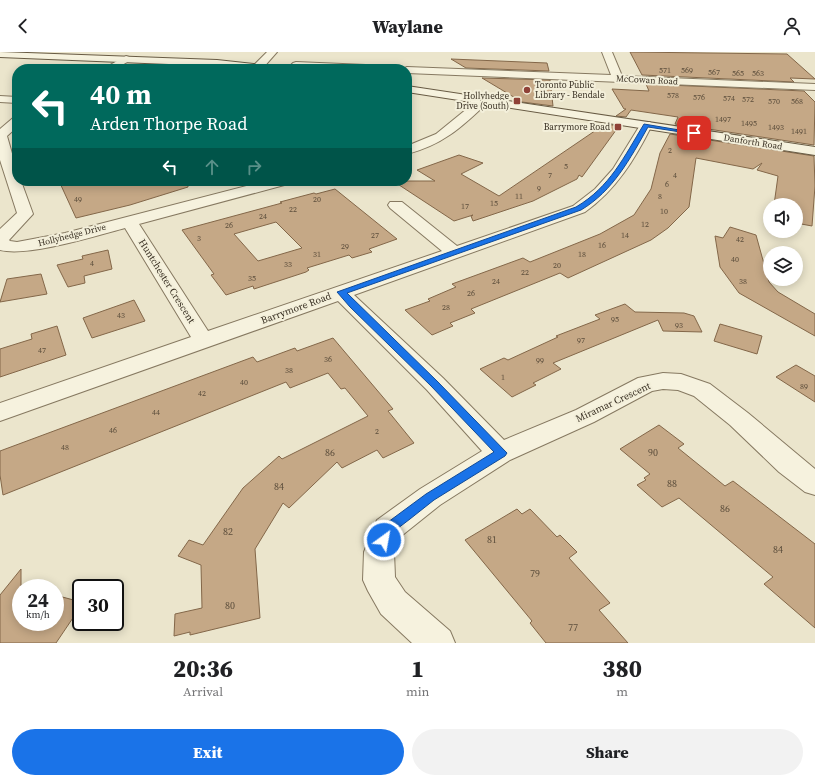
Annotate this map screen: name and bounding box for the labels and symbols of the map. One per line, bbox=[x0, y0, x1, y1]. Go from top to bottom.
house number: 571 bbox=[659, 65, 671, 76]
house number: 569 bbox=[681, 65, 693, 76]
house number: 567 bbox=[708, 67, 720, 78]
house number: 565 bbox=[732, 68, 744, 79]
house number: 563 bbox=[752, 68, 764, 79]
street label: McCowan Road bbox=[616, 72, 678, 88]
place label: Toronto Public Library - Bendale bbox=[535, 79, 605, 101]
marker: Toronto Public Library - Bendale bbox=[522, 85, 532, 95]
place label: Hollyhedge Drive (South) bbox=[456, 90, 509, 112]
house number: 578 bbox=[667, 90, 679, 101]
house number: 576 bbox=[693, 92, 705, 103]
house number: 574 bbox=[723, 93, 735, 104]
house number: 572 bbox=[742, 94, 754, 105]
marker: Hollyhedge Drive (South) bbox=[512, 96, 522, 106]
house number: 570 bbox=[768, 96, 780, 107]
house number: 568 bbox=[791, 96, 803, 107]
house number: 1497 bbox=[715, 114, 731, 125]
pin bbox=[677, 116, 711, 150]
house number: 1495 bbox=[741, 118, 757, 129]
place label: Barrymore Road bbox=[544, 121, 610, 133]
marker: Barrymore Road bbox=[613, 122, 623, 132]
house number: 1493 bbox=[768, 122, 784, 133]
house number: 1491 bbox=[791, 126, 807, 137]
street label: Danforth Road bbox=[723, 131, 783, 153]
house number: 2 bbox=[668, 145, 672, 156]
house number: 5 bbox=[564, 161, 568, 172]
house number: 7 bbox=[548, 170, 552, 181]
house number: 4 bbox=[673, 170, 677, 181]
house number: 6 bbox=[665, 179, 669, 190]
house number: 9 bbox=[537, 183, 541, 194]
house number: 11 bbox=[515, 191, 523, 202]
house number: 8 bbox=[658, 191, 662, 202]
house number: 49 bbox=[74, 194, 82, 205]
house number: 20 bbox=[313, 194, 321, 205]
house number: 15 bbox=[490, 198, 498, 209]
house number: 17 bbox=[461, 201, 469, 212]
house number: 22 bbox=[289, 204, 297, 215]
house number: 10 bbox=[660, 206, 668, 217]
house number: 24 bbox=[259, 211, 267, 222]
house number: 12 bbox=[641, 219, 649, 230]
house number: 26 bbox=[225, 220, 233, 231]
street label: Hollyhedge Drive bbox=[37, 221, 108, 249]
house number: 27 bbox=[371, 230, 379, 241]
house number: 14 bbox=[621, 230, 629, 241]
house number: 3 bbox=[197, 233, 201, 244]
house number: 42 bbox=[736, 234, 744, 245]
street label: Huntchester Crescent bbox=[136, 236, 199, 326]
house number: 16 bbox=[598, 240, 606, 251]
house number: 29 bbox=[341, 241, 349, 252]
house number: 31 bbox=[313, 249, 321, 260]
house number: 18 bbox=[578, 249, 586, 260]
house number: 40 bbox=[731, 254, 739, 265]
house number: 4 bbox=[90, 258, 94, 269]
house number: 33 bbox=[284, 259, 292, 270]
house number: 20 bbox=[553, 260, 561, 271]
house number: 22 bbox=[521, 267, 529, 278]
house number: 35 bbox=[248, 273, 256, 284]
house number: 24 bbox=[492, 276, 500, 287]
house number: 38 bbox=[739, 276, 747, 287]
house number: 26 bbox=[467, 288, 475, 299]
street label: Barrymore Road bbox=[259, 289, 333, 327]
house number: 28 bbox=[442, 302, 450, 313]
house number: 43 bbox=[117, 310, 125, 321]
house number: 95 bbox=[611, 314, 619, 325]
house number: 93 bbox=[675, 320, 683, 331]
house number: 97 bbox=[577, 335, 585, 346]
house number: 47 bbox=[38, 345, 46, 356]
house number: 36 bbox=[324, 354, 332, 365]
house number: 99 bbox=[536, 355, 544, 366]
house number: 38 bbox=[285, 365, 293, 376]
house number: 1 bbox=[501, 372, 505, 383]
house number: 40 bbox=[240, 377, 248, 388]
street label: Miramar Crescent bbox=[574, 379, 653, 425]
house number: 89 bbox=[800, 381, 808, 392]
house number: 42 bbox=[198, 388, 206, 399]
house number: 44 bbox=[152, 407, 160, 418]
house number: 46 bbox=[109, 425, 117, 436]
house number: 2 bbox=[375, 426, 379, 437]
house number: 48 bbox=[61, 442, 69, 453]
house number: 86 bbox=[325, 446, 335, 459]
house number: 90 bbox=[648, 446, 658, 459]
house number: 88 bbox=[667, 477, 677, 490]
house number: 84 bbox=[274, 480, 284, 493]
house number: 86 bbox=[720, 502, 730, 515]
position arrow bbox=[363, 519, 405, 561]
house number: 82 bbox=[223, 525, 233, 538]
house number: 81 bbox=[487, 533, 497, 546]
house number: 84 bbox=[773, 543, 783, 556]
house number: 79 bbox=[530, 567, 540, 580]
speed limit sign: 30 bbox=[72, 579, 124, 631]
house number: 80 bbox=[225, 599, 235, 612]
house number: 77 bbox=[568, 621, 578, 634]

